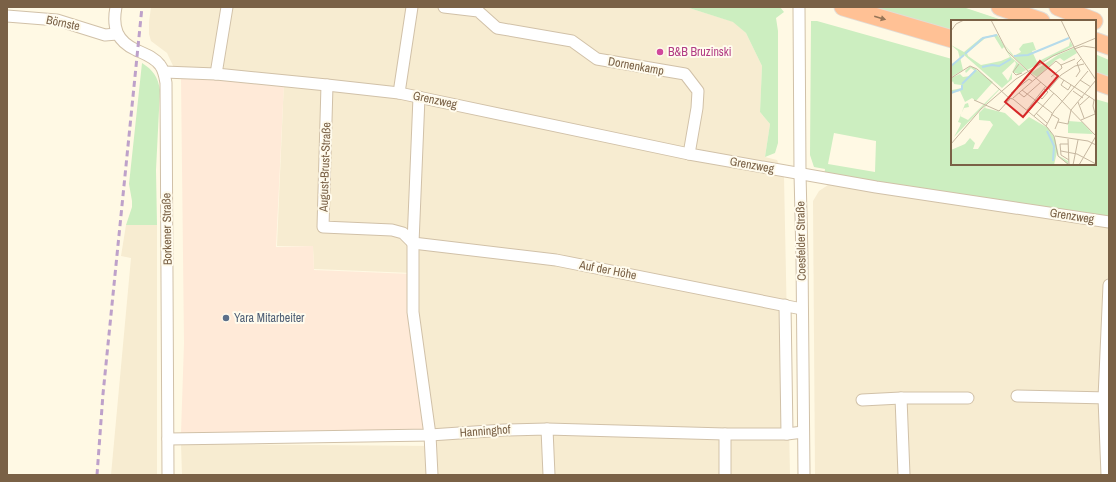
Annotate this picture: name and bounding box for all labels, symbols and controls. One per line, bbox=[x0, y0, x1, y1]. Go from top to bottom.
street label: Börnste bbox=[45, 12, 81, 34]
one-way arrow bbox=[875, 15, 887, 21]
inset map bbox=[951, 20, 1096, 165]
place label: B&B Bruzinski bbox=[668, 44, 731, 60]
marker: B&B Bruzinski bbox=[655, 47, 665, 57]
street label: Dornenkamp bbox=[607, 53, 665, 79]
street label: Grenzweg bbox=[411, 88, 459, 113]
street label: August-Brust-Straße bbox=[315, 122, 335, 213]
street label: Grenzweg bbox=[729, 153, 776, 177]
street label: Borkener Straße bbox=[158, 193, 176, 265]
street label: Coesfelder Straße bbox=[792, 201, 810, 281]
street label: Grenzweg bbox=[1049, 205, 1096, 227]
street label: Auf der Höhe bbox=[577, 256, 638, 283]
place label: Yara Mitarbeiter bbox=[234, 310, 305, 326]
marker: Yara Mitarbeiter bbox=[221, 313, 231, 323]
street label: Hanninghof bbox=[459, 421, 511, 441]

